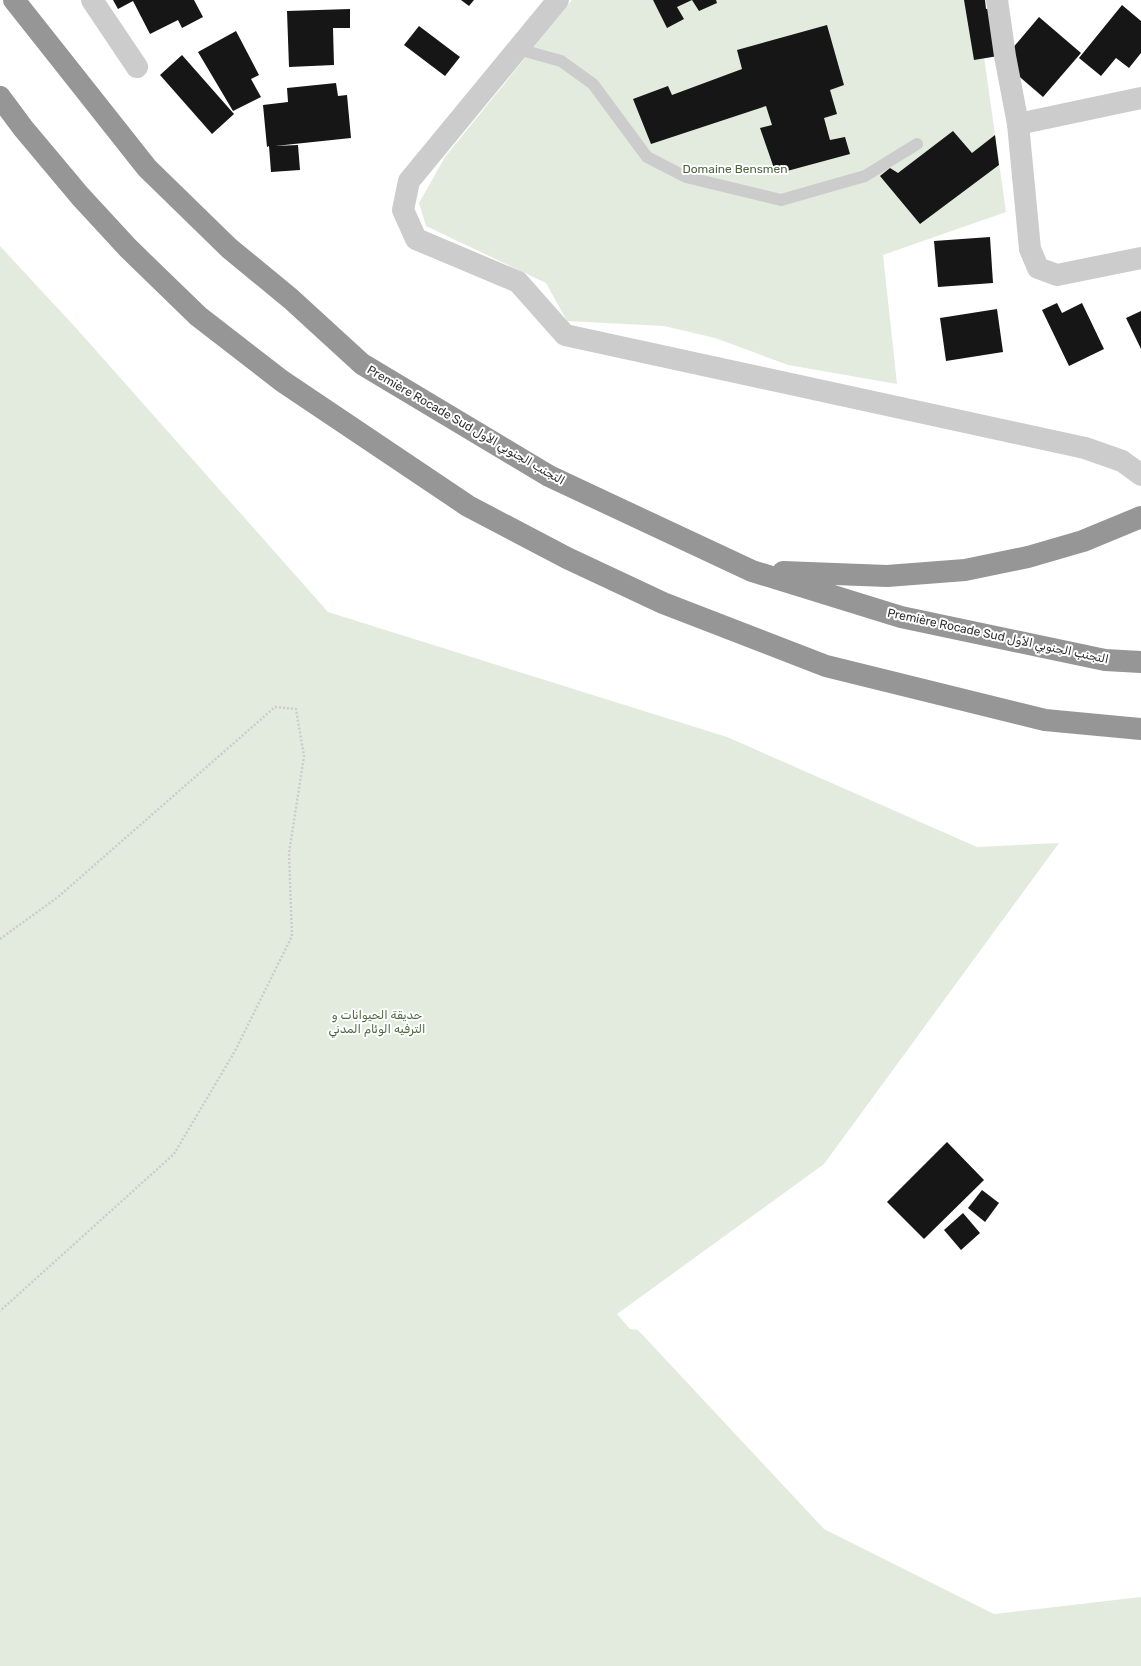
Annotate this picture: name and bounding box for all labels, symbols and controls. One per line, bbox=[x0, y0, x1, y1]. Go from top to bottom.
park label: Domaine Bensmen bbox=[682, 162, 788, 176]
street label: Première Rocade Sud التجنب الجنوبي الأول bbox=[364, 362, 567, 489]
street label: Première Rocade Sud التجنب الجنوبي الأول bbox=[886, 606, 1110, 668]
park label: حديقة الحيوانات و الترفيه الوئام المدني bbox=[328, 1008, 426, 1038]

